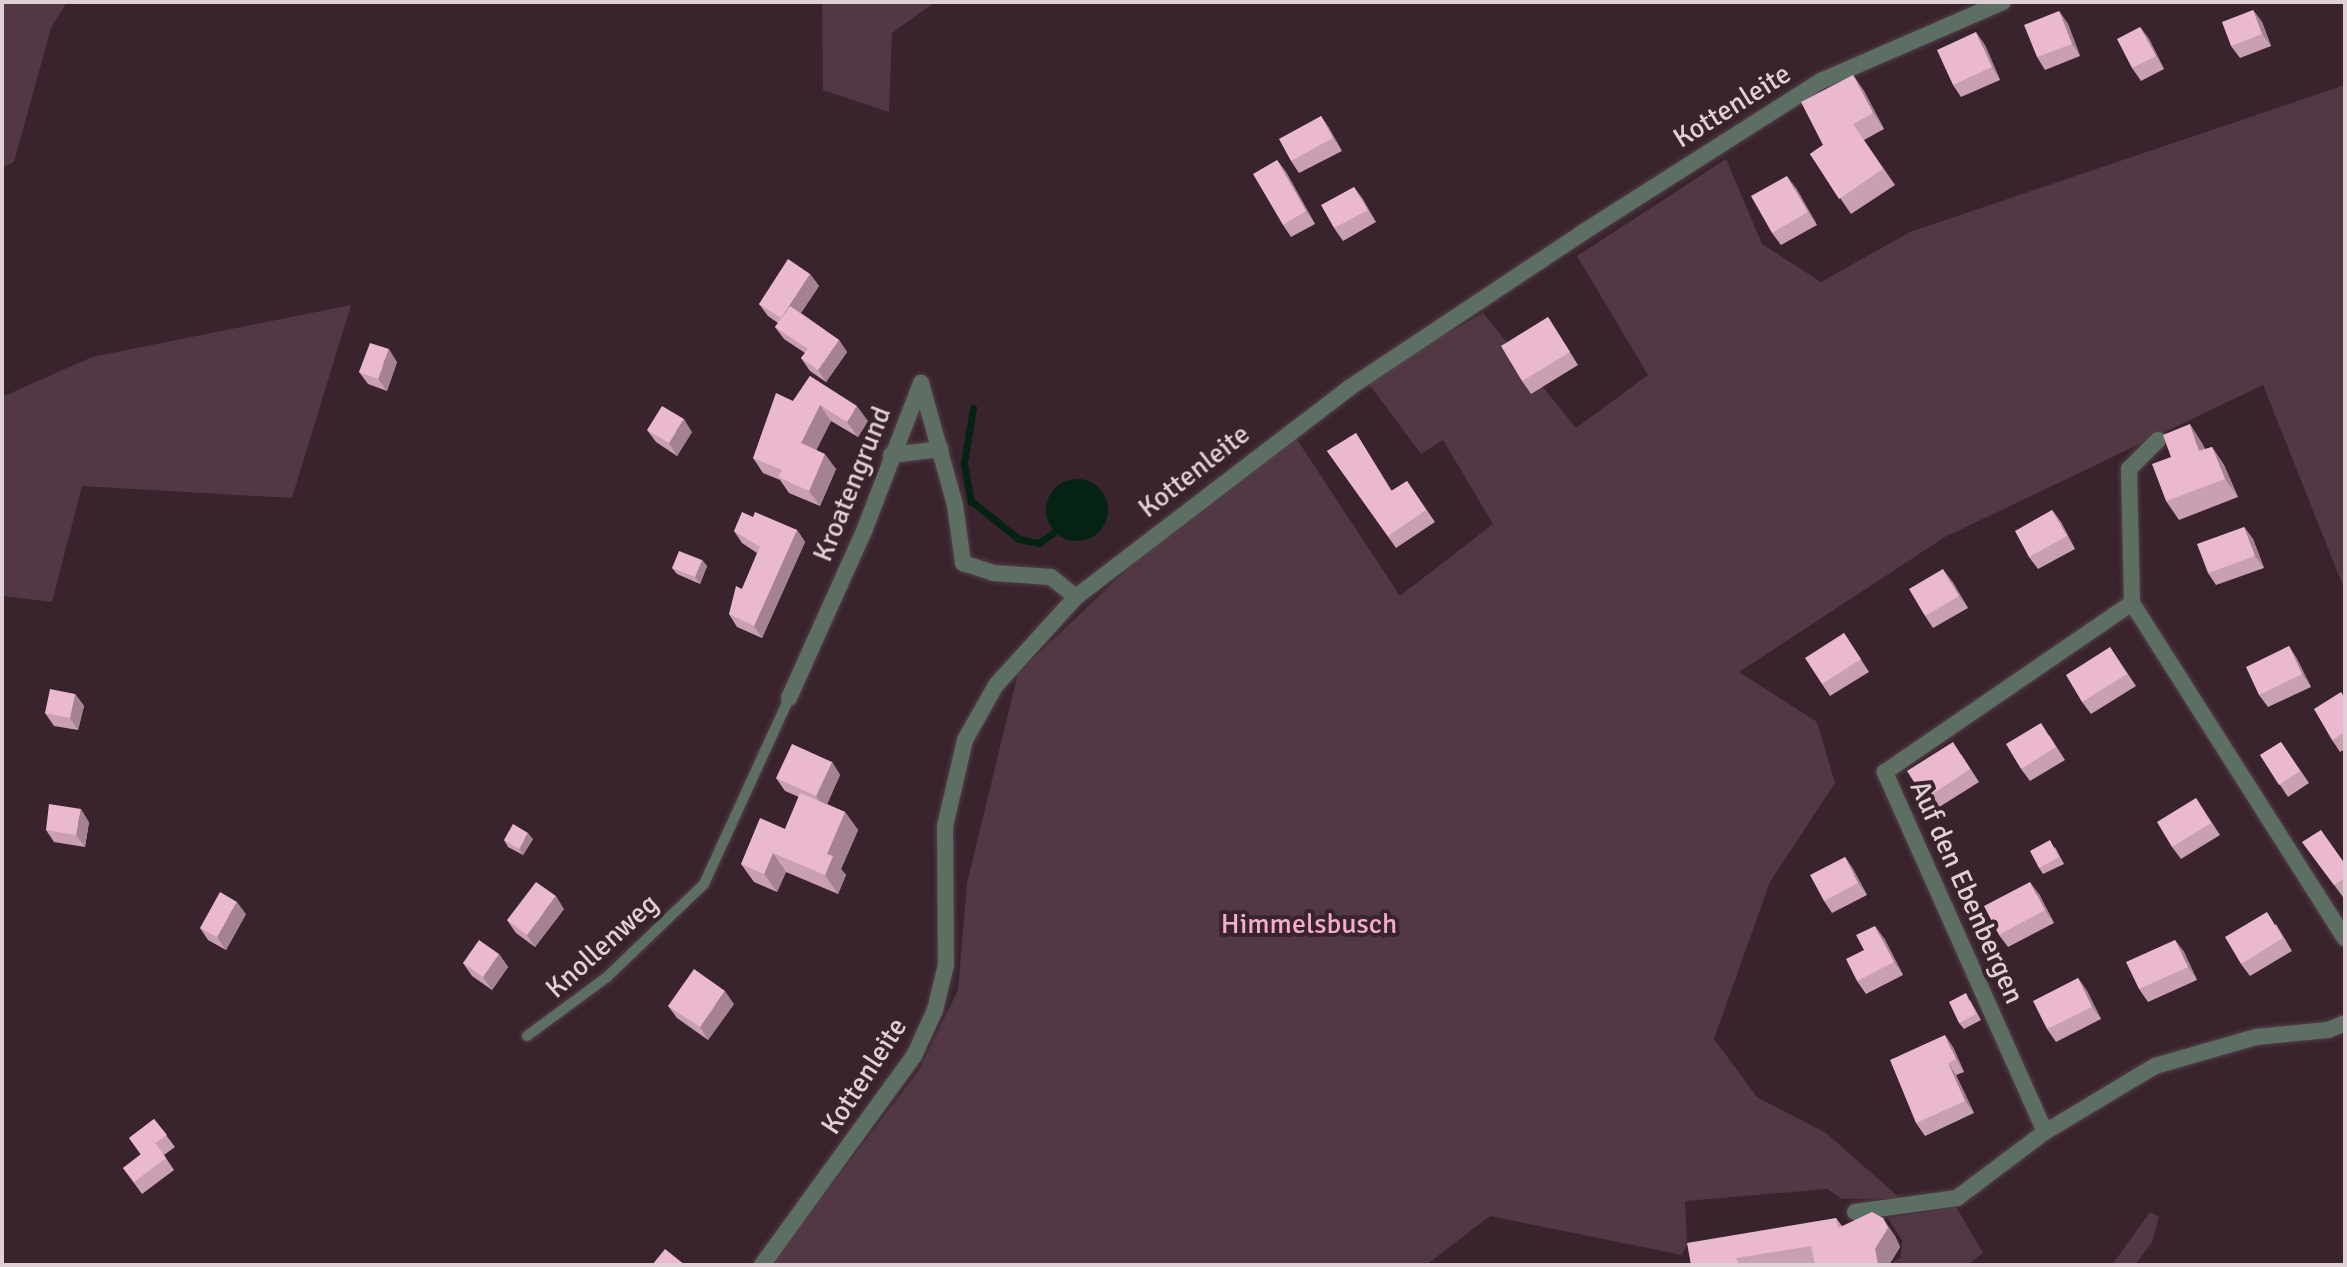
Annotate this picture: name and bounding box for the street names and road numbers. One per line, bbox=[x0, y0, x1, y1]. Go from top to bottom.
street label: Kottenleite bbox=[1667, 57, 1797, 155]
street label: Kroatengrund bbox=[806, 402, 898, 566]
street label: Kottenleite bbox=[1132, 417, 1256, 525]
street label: Auf den Ebenbergen bbox=[1903, 775, 2031, 1009]
street label: Knollenweg bbox=[539, 887, 665, 1005]
street label: Kottenleite bbox=[814, 1011, 914, 1141]

